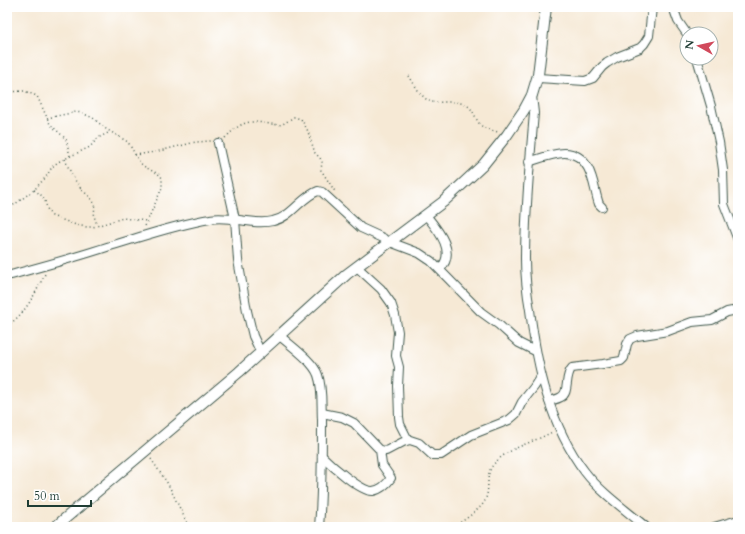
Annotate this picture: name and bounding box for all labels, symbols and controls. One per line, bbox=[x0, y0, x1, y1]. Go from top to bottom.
north arrow bbox=[679, 26, 719, 66]
text: N bbox=[682, 38, 698, 50]
scale bar bbox=[28, 482, 91, 508]
text: 50 m bbox=[34, 488, 61, 504]

